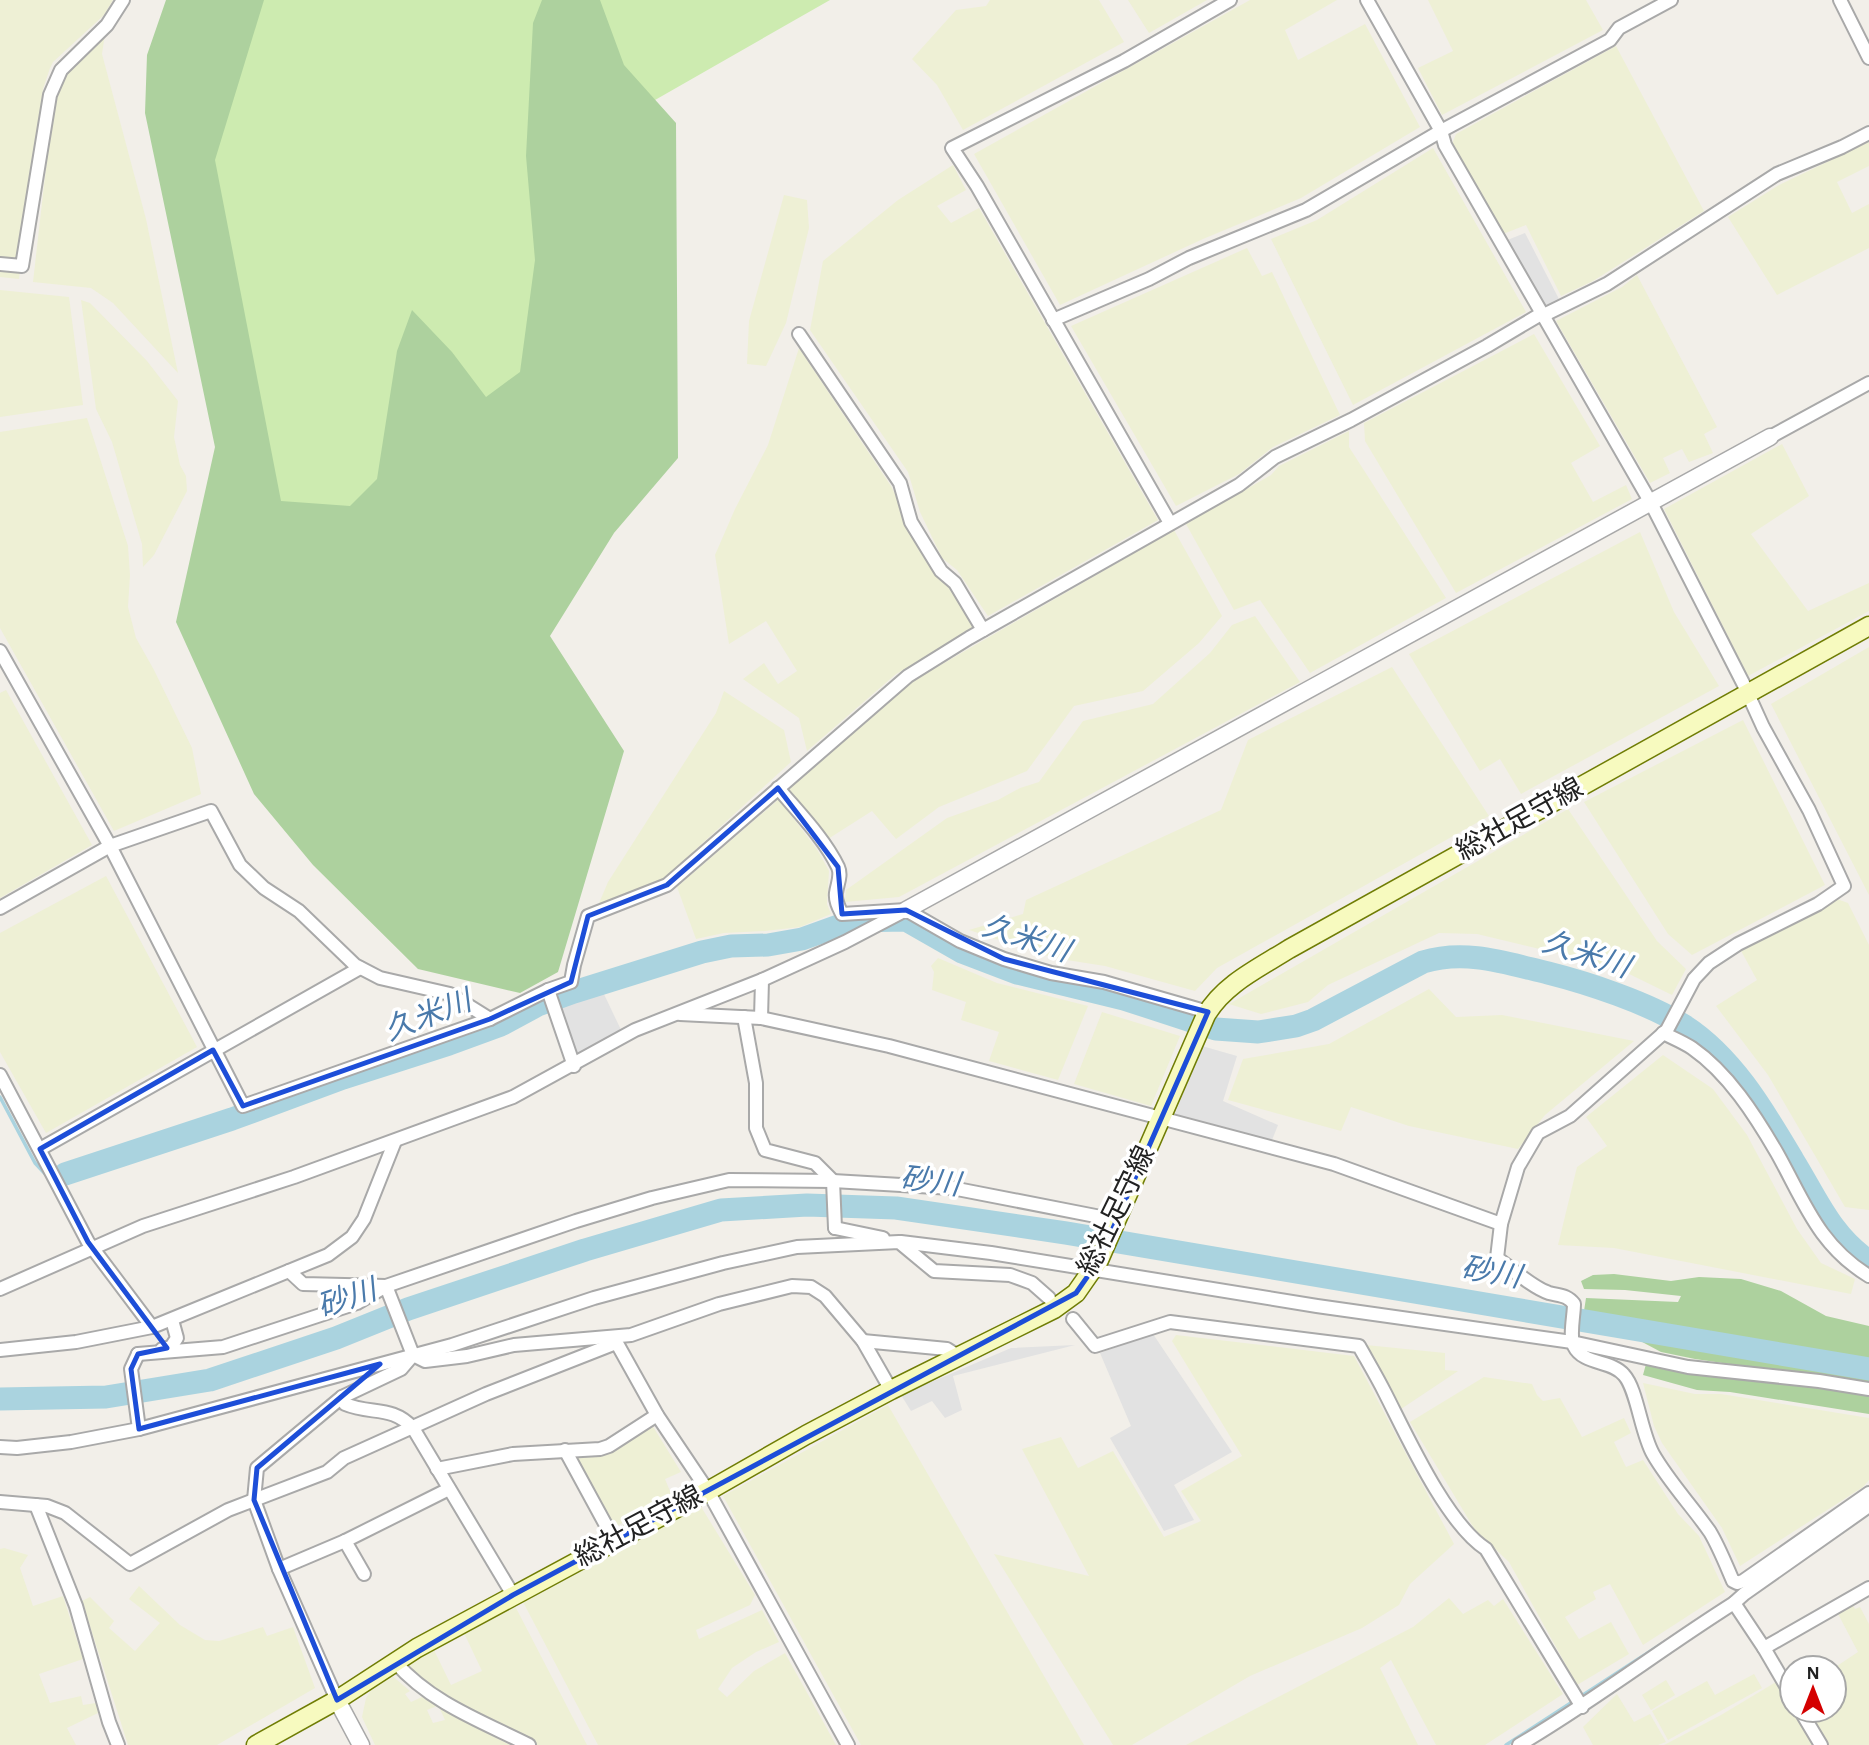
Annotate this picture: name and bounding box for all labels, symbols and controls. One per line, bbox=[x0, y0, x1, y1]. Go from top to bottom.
street label: 総社足守線 bbox=[1451, 772, 1588, 866]
water label: 久米川 bbox=[979, 909, 1077, 968]
water label: 久米川 bbox=[1539, 925, 1637, 984]
water label: 久米川 bbox=[380, 983, 478, 1046]
street label: 総社足守線 bbox=[1072, 1141, 1160, 1280]
water label: 砂川 bbox=[898, 1162, 965, 1201]
water label: 砂川 bbox=[1459, 1252, 1526, 1294]
water label: 砂川 bbox=[313, 1273, 383, 1323]
street label: 総社足守線 bbox=[570, 1480, 707, 1572]
north arrow bbox=[1778, 1654, 1848, 1724]
text: N bbox=[1806, 1664, 1820, 1683]

